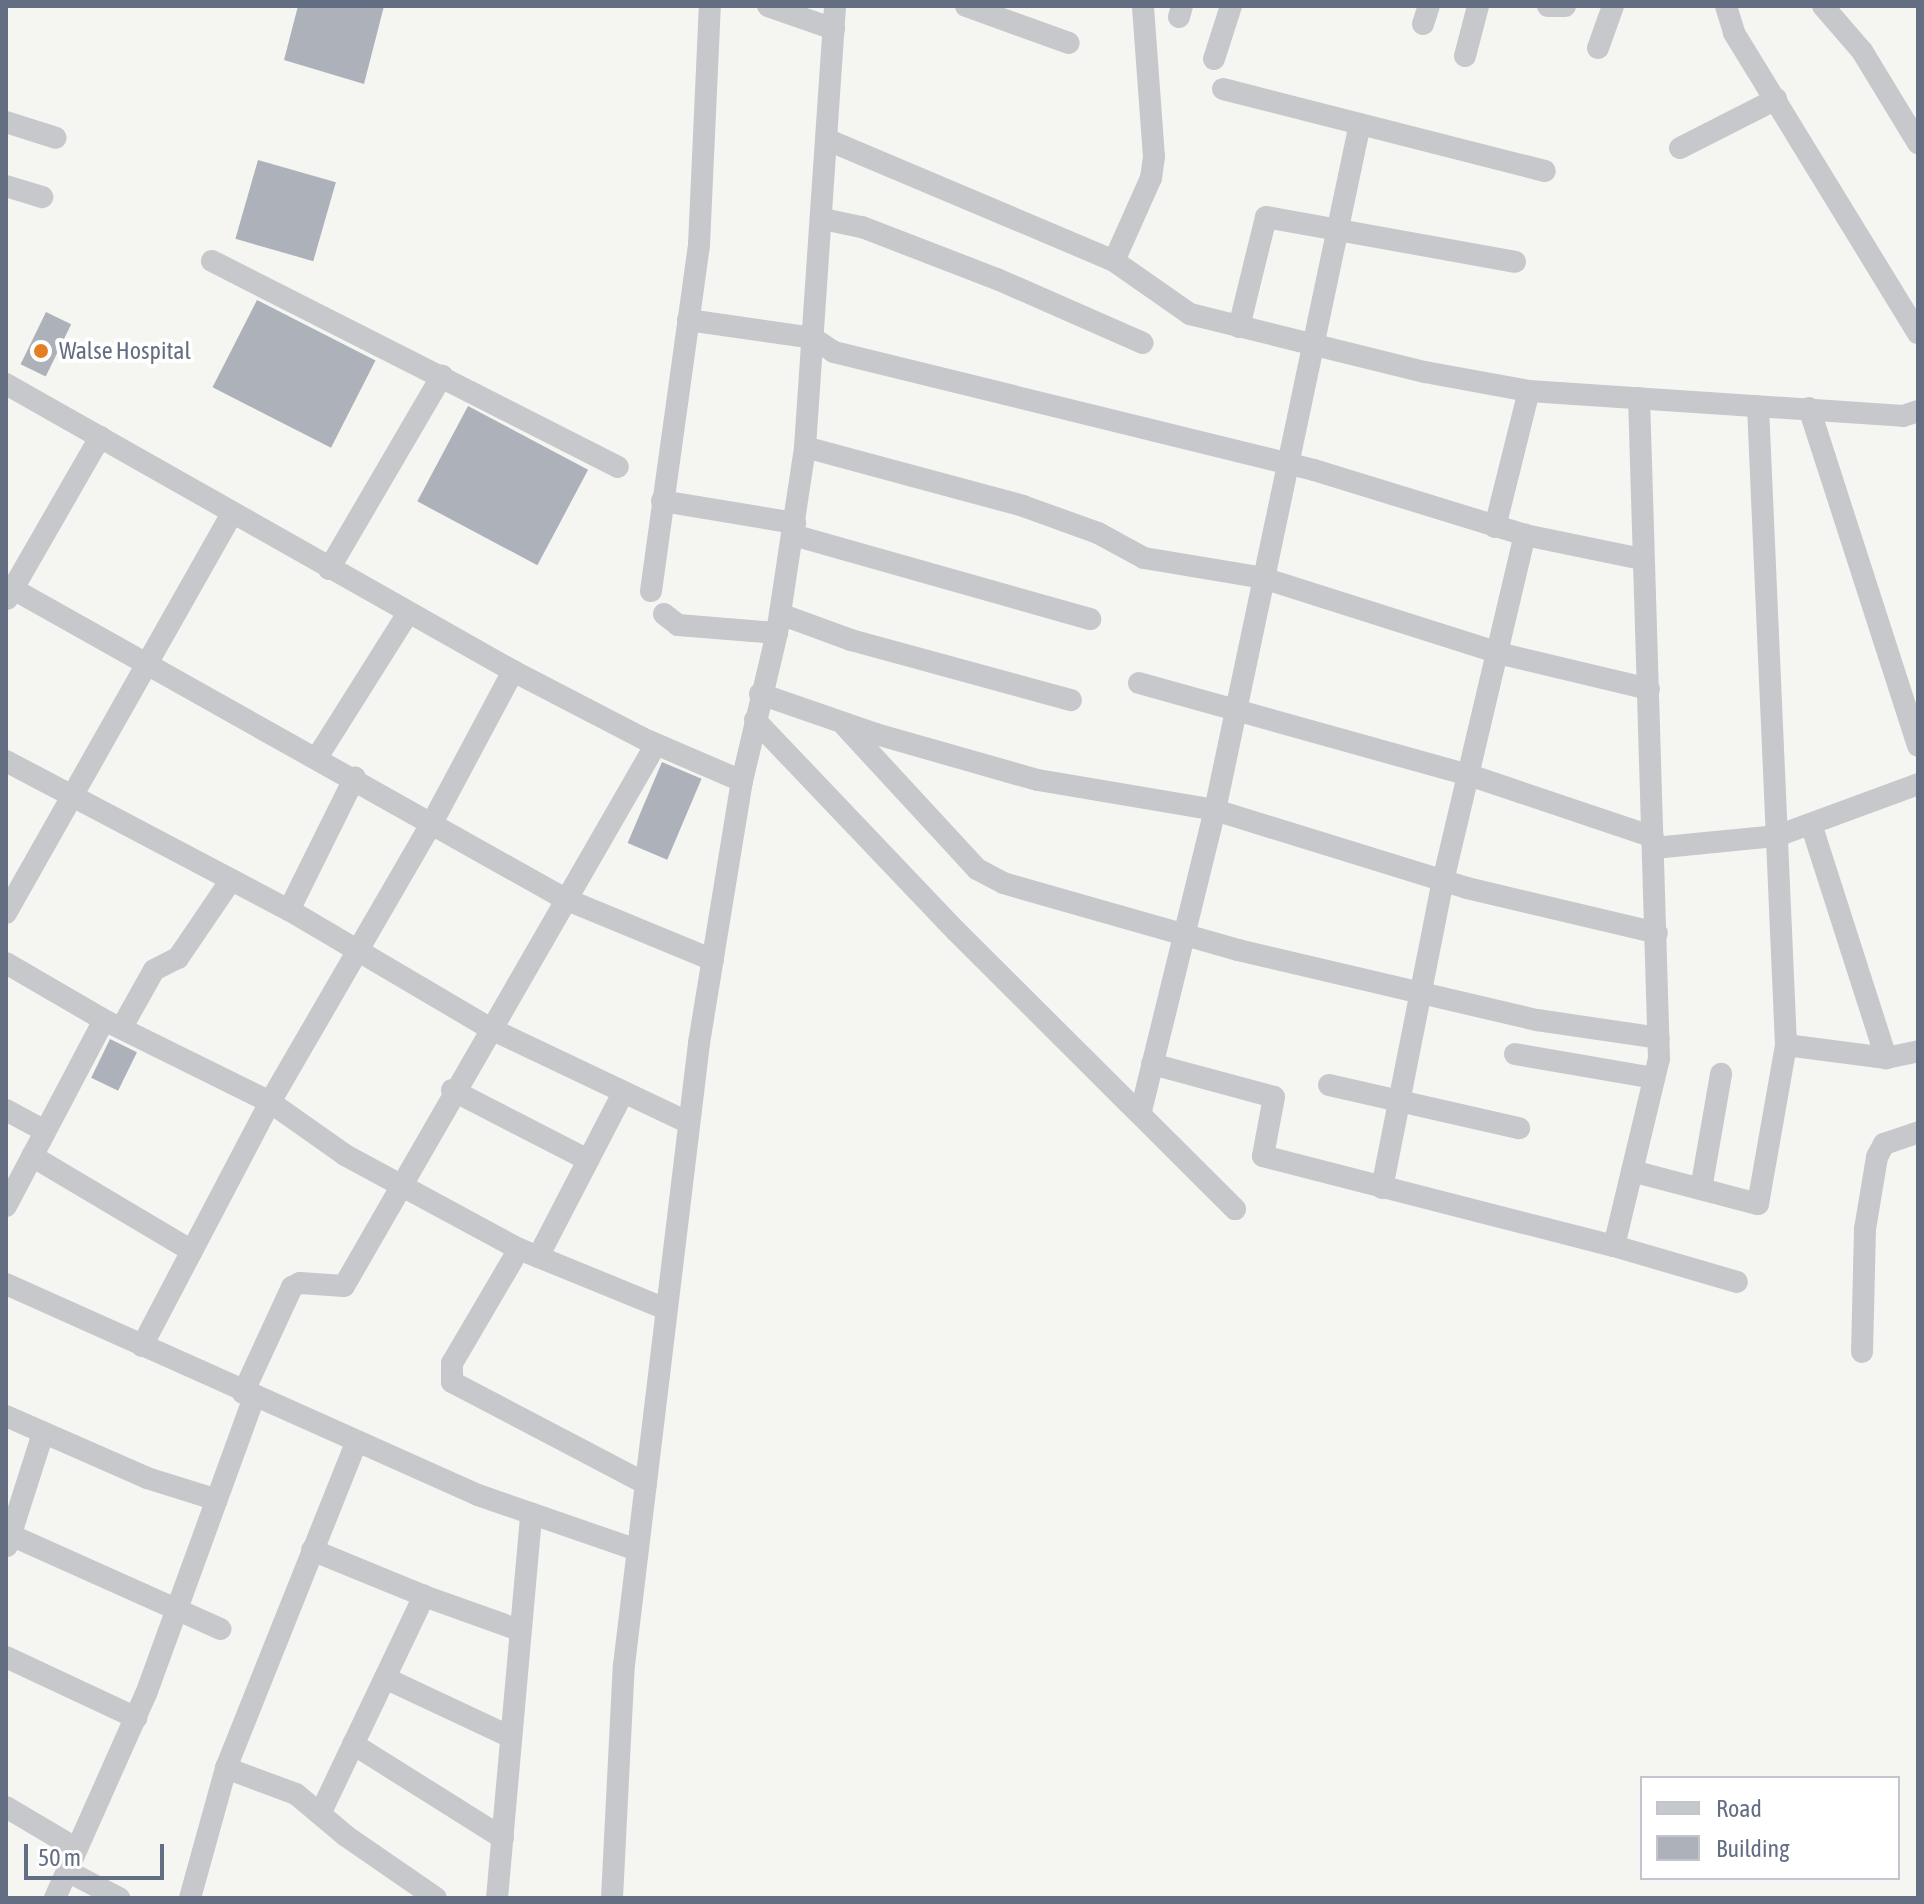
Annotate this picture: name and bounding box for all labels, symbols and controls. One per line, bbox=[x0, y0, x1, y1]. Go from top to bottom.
place label: Walse Hospital bbox=[59, 337, 191, 365]
marker: Walse Hospital bbox=[30, 340, 52, 362]
legend bbox=[1640, 1776, 1900, 1880]
text: Road bbox=[1716, 1795, 1762, 1822]
scale bar bbox=[28, 1828, 168, 1878]
text: Building bbox=[1716, 1835, 1789, 1862]
text: 50 m bbox=[38, 1844, 81, 1871]

